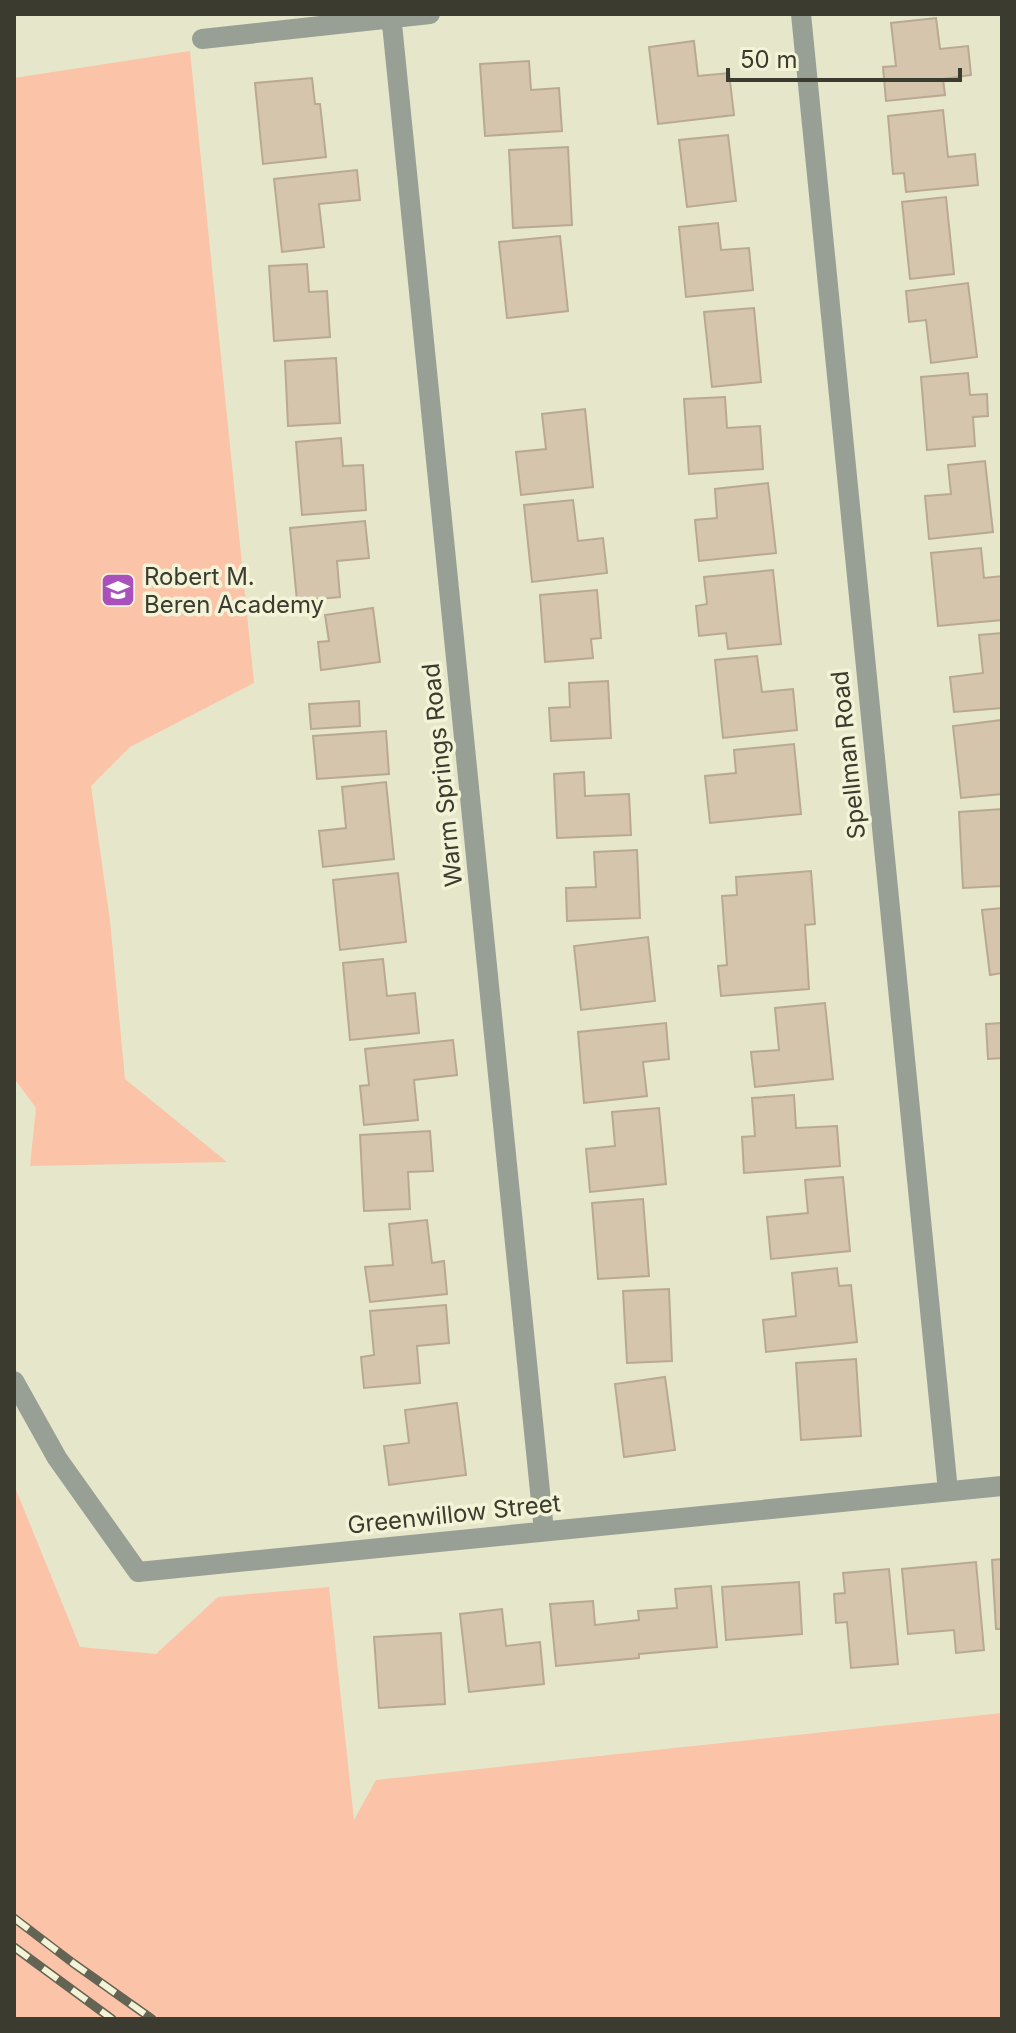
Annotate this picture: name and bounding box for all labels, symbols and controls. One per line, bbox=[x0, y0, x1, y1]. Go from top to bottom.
scale bar bbox=[728, 32, 960, 82]
text: 50 m bbox=[740, 45, 798, 74]
place label: Robert M. Beren Academy bbox=[144, 562, 324, 619]
school or university icon: Robert M. Beren Academy bbox=[99, 571, 137, 609]
street label: Warm Springs Road bbox=[416, 662, 468, 888]
street label: Spellman Road bbox=[825, 669, 871, 841]
street label: Greenwillow Street bbox=[346, 1488, 562, 1540]

